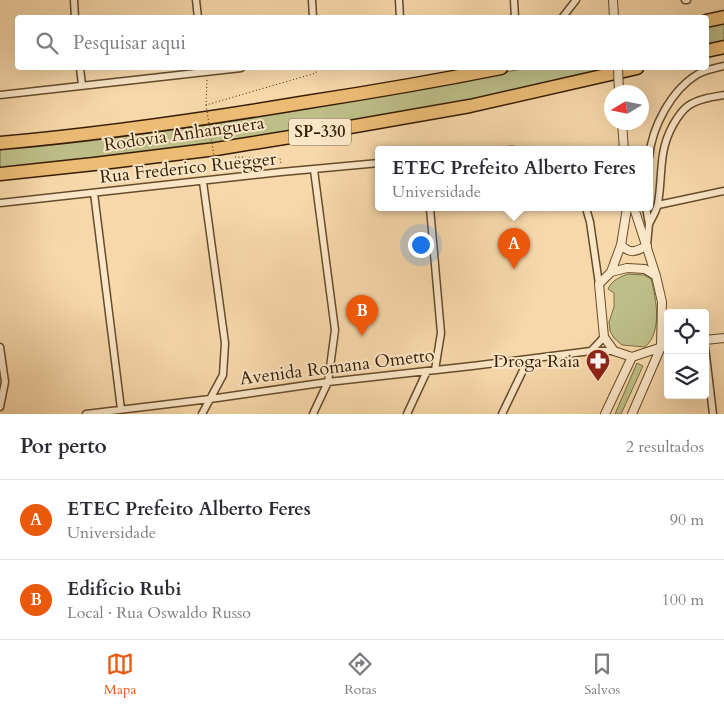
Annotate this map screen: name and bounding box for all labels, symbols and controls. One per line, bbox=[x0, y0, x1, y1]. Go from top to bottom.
search box bbox=[15, 15, 709, 70]
icon: search bbox=[33, 29, 61, 57]
text: Pesquisar aqui bbox=[73, 30, 186, 56]
north arrow bbox=[604, 85, 649, 130]
street label: Rodovia Anhanguera bbox=[102, 110, 266, 158]
road number: SP-330 bbox=[289, 118, 351, 146]
street label: Rua Frederico Ruegger bbox=[98, 146, 278, 190]
popup bbox=[375, 146, 653, 211]
text: ETEC Prefeito Alberto Feres bbox=[392, 155, 636, 181]
text: Universidade bbox=[392, 181, 481, 203]
pin: A bbox=[498, 228, 530, 269]
your location bbox=[408, 232, 434, 258]
pin: B bbox=[346, 295, 378, 336]
map controls bbox=[664, 309, 709, 399]
button: locate bbox=[664, 309, 709, 354]
street label: Avenida Romana Ometto bbox=[238, 343, 436, 391]
pharmacy icon: Droga Raia bbox=[585, 348, 611, 382]
place label: Droga Raia bbox=[493, 349, 580, 374]
button: layers bbox=[664, 354, 709, 399]
text: Por perto bbox=[20, 432, 107, 461]
text: 2 resultados bbox=[626, 436, 704, 458]
text: ETEC Prefeito Alberto Feres bbox=[67, 496, 311, 522]
text: A bbox=[30, 509, 42, 531]
text: 90 m bbox=[670, 509, 704, 531]
text: Universidade bbox=[67, 522, 156, 544]
text: Edifício Rubi bbox=[67, 576, 182, 602]
text: B bbox=[30, 589, 42, 611]
text: 100 m bbox=[662, 589, 704, 611]
text: Local · Rua Oswaldo Russo bbox=[67, 602, 251, 624]
tab: Mapa bbox=[104, 650, 137, 699]
tab: Rotas bbox=[344, 650, 377, 699]
tab: Salvos bbox=[584, 650, 620, 699]

